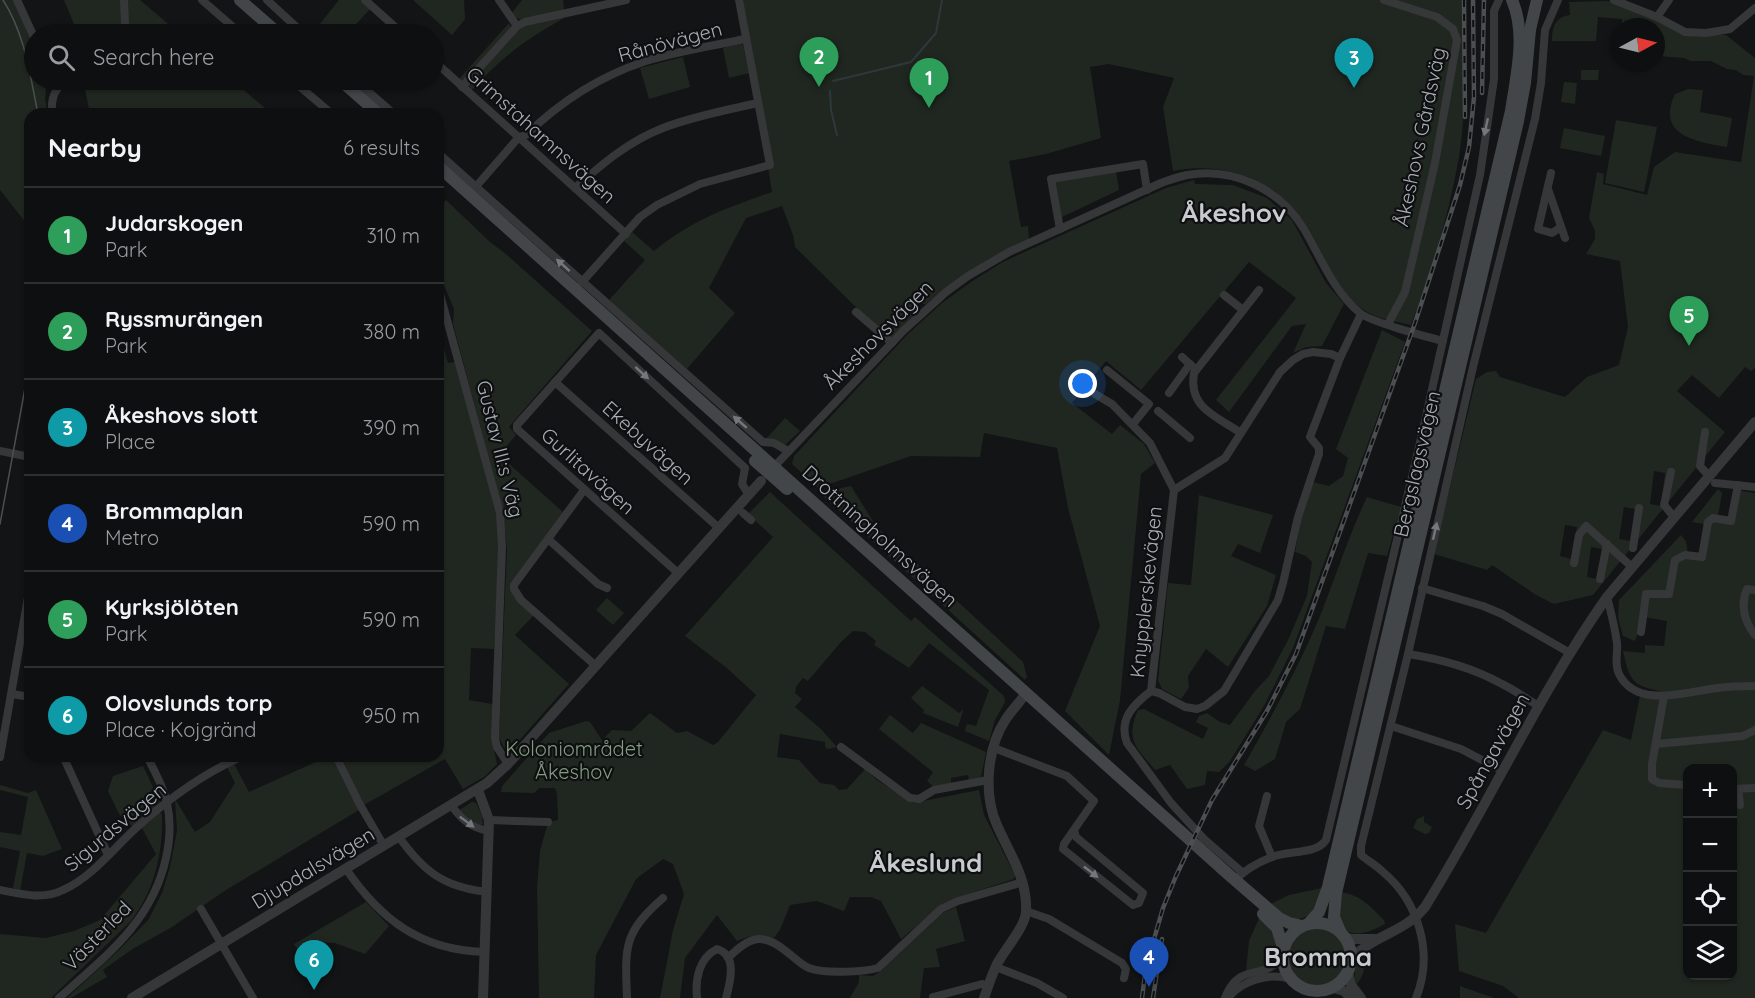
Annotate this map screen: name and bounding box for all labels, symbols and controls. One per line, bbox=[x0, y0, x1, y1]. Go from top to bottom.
street label: Rånövägen bbox=[615, 16, 725, 67]
north arrow bbox=[1611, 18, 1665, 72]
search box bbox=[24, 24, 444, 90]
pin: 2 bbox=[800, 38, 838, 87]
pin: 3 bbox=[1334, 38, 1374, 88]
icon: search bbox=[45, 41, 78, 74]
text: Search here bbox=[93, 43, 214, 71]
street label: Åkeshovs Gårdsväg bbox=[1388, 45, 1451, 229]
pin: 1 bbox=[910, 58, 948, 108]
street label: Grimstahamnsvägen bbox=[461, 61, 621, 208]
one-way arrow bbox=[1481, 117, 1491, 136]
text: Nearby bbox=[48, 131, 142, 164]
text: 6 results bbox=[343, 135, 420, 160]
district label: Åkeshov bbox=[1182, 196, 1286, 229]
text: Judarskogen bbox=[105, 209, 243, 237]
text: 1 bbox=[64, 223, 71, 248]
text: 310 m bbox=[367, 223, 420, 248]
text: Park bbox=[105, 237, 147, 262]
one-way arrow bbox=[556, 259, 571, 272]
street label: Åkeshovsvägen bbox=[818, 275, 938, 395]
pin: 5 bbox=[1670, 296, 1708, 346]
text: Ryssmurängen bbox=[105, 305, 263, 333]
text: 2 bbox=[62, 319, 73, 344]
text: 380 m bbox=[363, 319, 420, 344]
text: Park bbox=[105, 333, 147, 358]
one-way arrow bbox=[634, 366, 649, 379]
your location bbox=[1068, 369, 1097, 398]
street label: Gustav III:s Väg bbox=[471, 378, 530, 520]
street label: Bergslagsvägen bbox=[1388, 388, 1445, 539]
street label: Ekebyvägen bbox=[598, 395, 699, 490]
text: Åkeshovs slott bbox=[105, 401, 258, 429]
text: 3 bbox=[62, 415, 73, 440]
text: 390 m bbox=[363, 415, 420, 440]
one-way arrow bbox=[733, 416, 748, 429]
street label: Gurlitavägen bbox=[536, 422, 641, 519]
text: Place bbox=[105, 429, 155, 454]
street label: Drottningholmsvägen bbox=[797, 459, 963, 612]
text: Brommaplan bbox=[105, 497, 243, 525]
street label: Knypplerskevägen bbox=[1124, 505, 1167, 679]
text: 4 bbox=[62, 511, 73, 536]
text: 590 m bbox=[362, 511, 420, 536]
one-way arrow bbox=[1431, 522, 1441, 541]
text: Metro bbox=[105, 525, 159, 550]
text: Kyrksjölöten bbox=[105, 593, 239, 621]
text: 5 bbox=[62, 607, 73, 632]
text: 590 m bbox=[362, 607, 420, 632]
text: Park bbox=[105, 621, 147, 646]
street label: Spångavägen bbox=[1450, 688, 1535, 813]
text: Olovslunds torp bbox=[105, 689, 272, 717]
text: 6 bbox=[62, 703, 73, 728]
text: 950 m bbox=[362, 703, 420, 728]
text: Place · Kojgränd bbox=[105, 717, 256, 742]
park label: Koloniområdet Åkeshov bbox=[505, 736, 643, 784]
map controls bbox=[1683, 764, 1737, 980]
button: + bbox=[1683, 764, 1737, 818]
street label: Sigurdsvägen bbox=[59, 777, 171, 877]
one-way arrow bbox=[459, 816, 475, 828]
button: − bbox=[1683, 818, 1737, 872]
street label: Djupdalsvägen bbox=[247, 821, 379, 914]
district label: Åkeslund bbox=[870, 846, 982, 879]
one-way arrow bbox=[1083, 865, 1099, 878]
button: locate bbox=[1683, 872, 1737, 926]
street label: Västerled bbox=[57, 895, 136, 976]
button: layers bbox=[1683, 926, 1737, 980]
pin: 4 bbox=[1130, 938, 1168, 987]
pin: 6 bbox=[294, 940, 334, 990]
district label: Bromma bbox=[1264, 940, 1372, 973]

